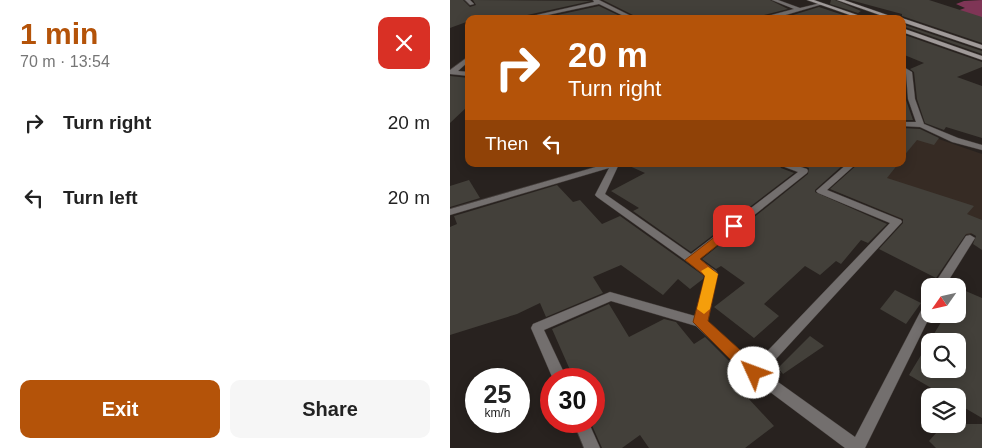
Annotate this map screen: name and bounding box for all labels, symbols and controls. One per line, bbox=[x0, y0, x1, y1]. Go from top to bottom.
text: 1 min bbox=[20, 17, 98, 50]
button: close bbox=[378, 17, 430, 69]
icon: right bbox=[485, 35, 550, 100]
text: 20 m bbox=[568, 35, 648, 74]
text: 70 m · 13:54 bbox=[20, 53, 110, 70]
text: Turn right bbox=[568, 76, 661, 101]
icon: right bbox=[20, 109, 48, 137]
text: Turn right bbox=[63, 112, 151, 133]
text: 20 m bbox=[388, 112, 430, 133]
icon: left bbox=[538, 130, 566, 158]
text: Then bbox=[485, 133, 528, 154]
icon: left bbox=[20, 184, 48, 212]
text: Turn left bbox=[63, 187, 138, 208]
text: 20 m bbox=[388, 187, 430, 208]
pin bbox=[713, 205, 755, 247]
icon: arrive bbox=[720, 212, 748, 240]
north arrow bbox=[921, 278, 966, 322]
map controls bbox=[921, 278, 966, 433]
button: search bbox=[921, 333, 966, 378]
position arrow bbox=[727, 346, 779, 398]
speed limit sign: 30 bbox=[540, 368, 605, 433]
button: Exit bbox=[20, 380, 220, 438]
button: Share bbox=[230, 380, 430, 438]
text: 25 bbox=[484, 380, 511, 408]
button: layers bbox=[921, 388, 966, 433]
text: km/h bbox=[484, 406, 511, 420]

